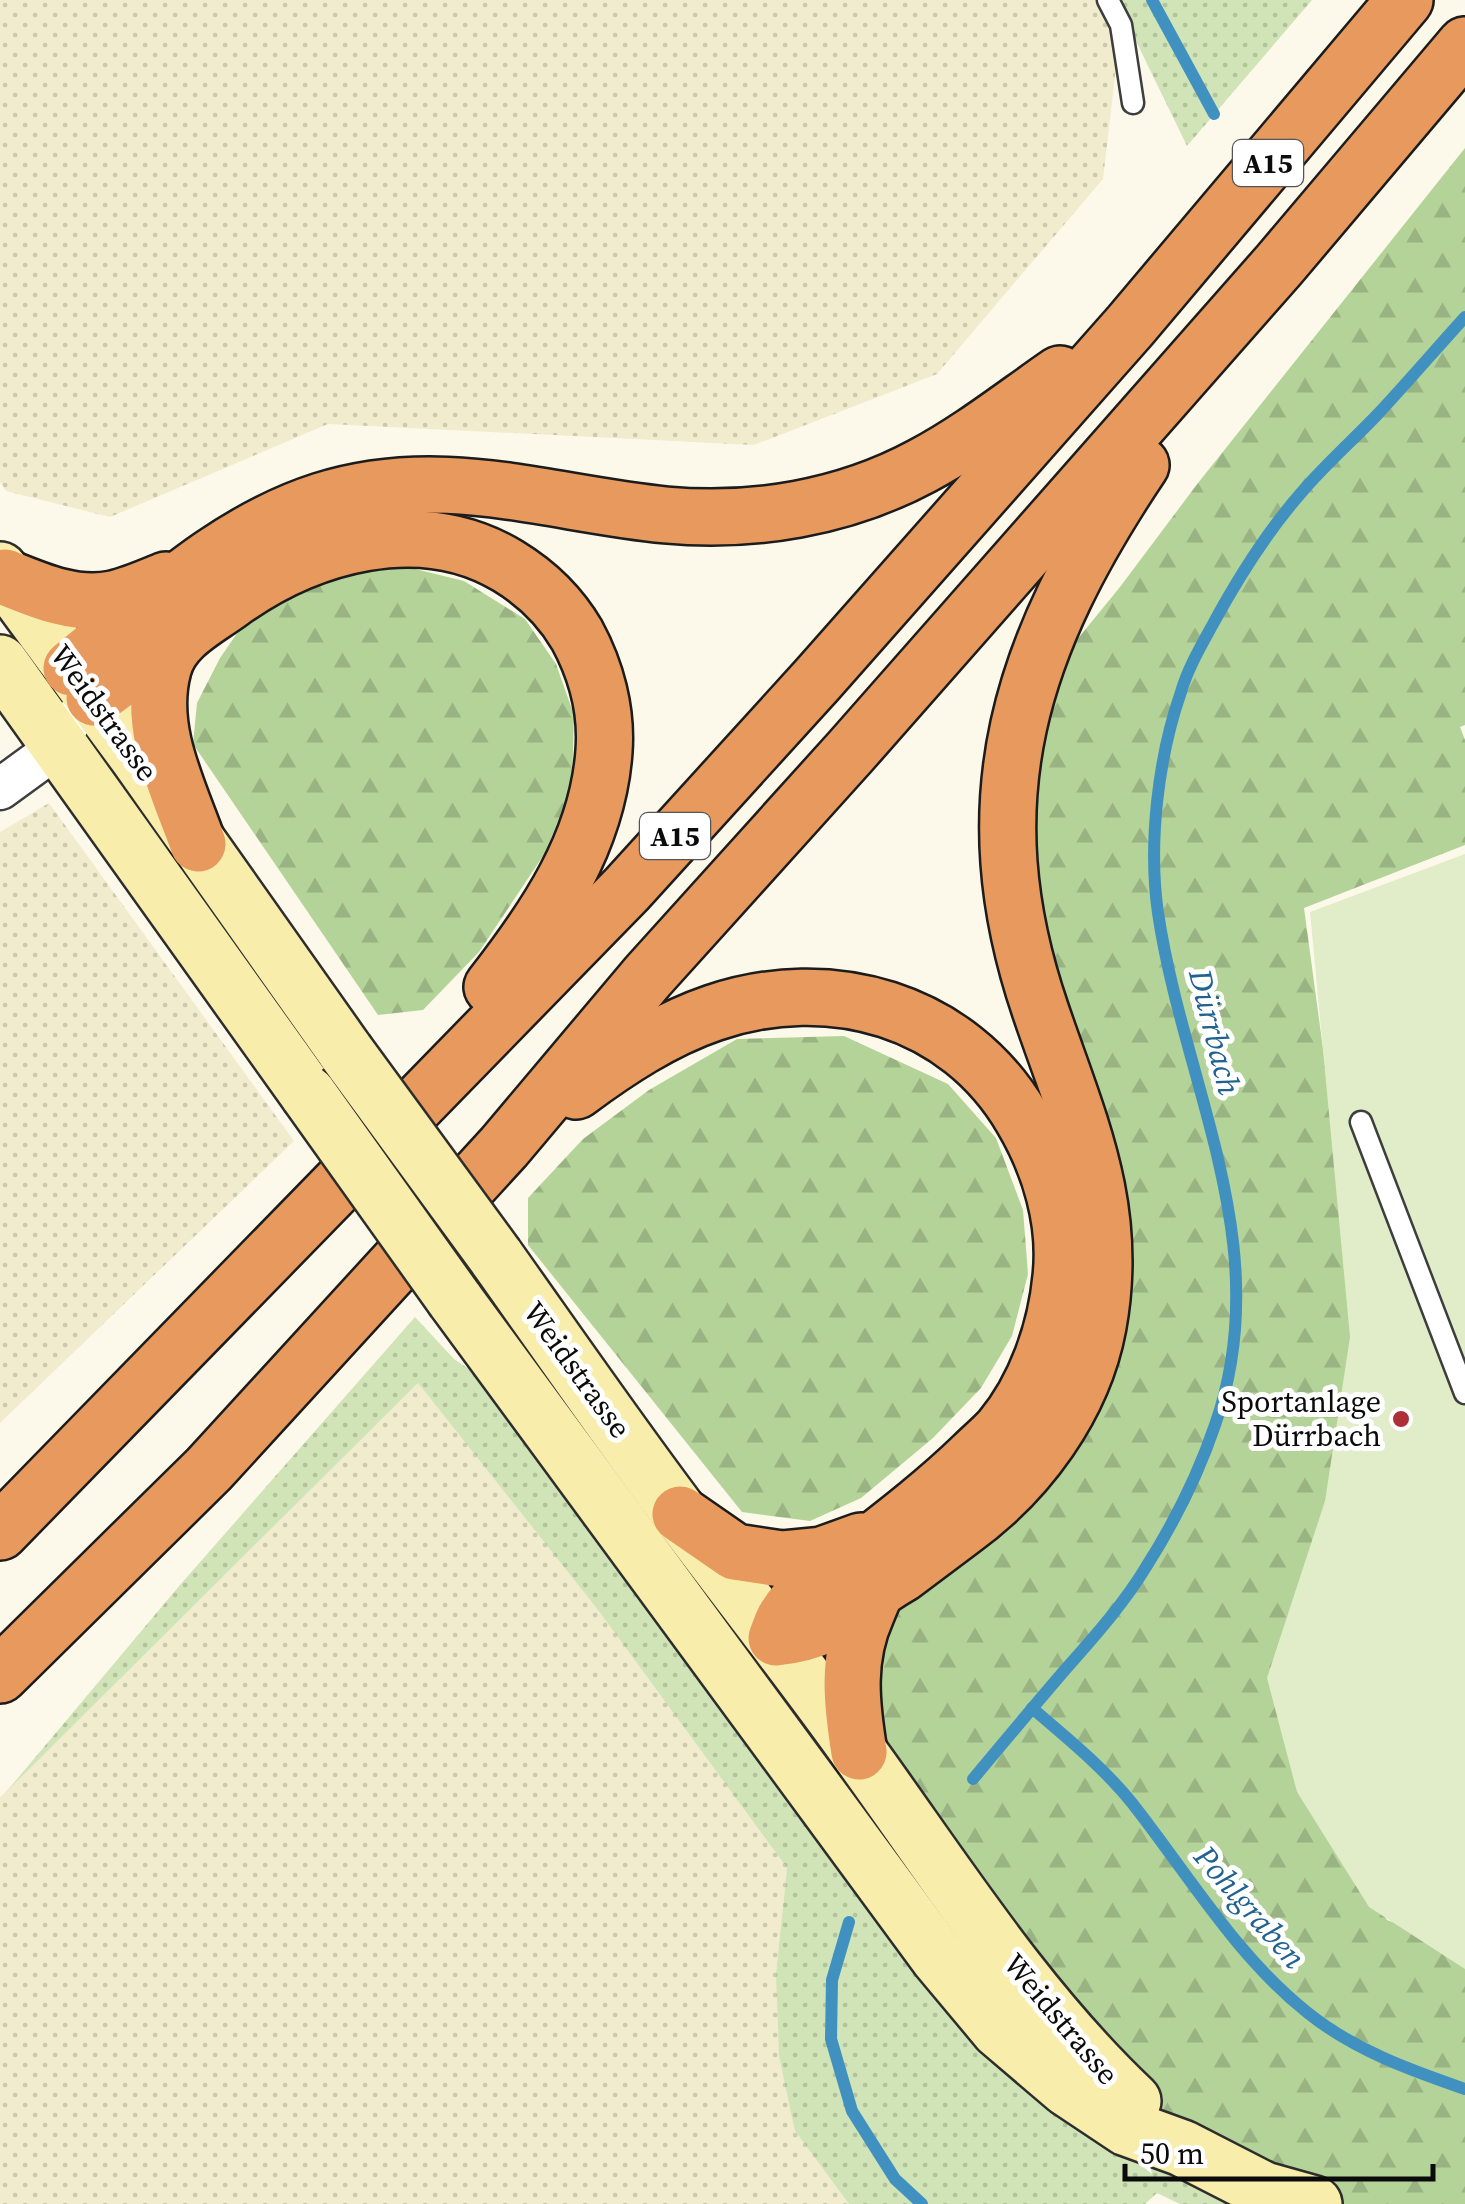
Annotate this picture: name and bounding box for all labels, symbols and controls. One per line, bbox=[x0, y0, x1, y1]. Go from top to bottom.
road number: A15 bbox=[1233, 140, 1303, 186]
street label: Weidstrasse bbox=[41, 636, 168, 789]
road number: A15 bbox=[640, 813, 710, 859]
water label: Dürrbach bbox=[1178, 964, 1252, 1100]
street label: Weidstrasse bbox=[514, 1293, 641, 1446]
place label: Sportanlage Dürrbach bbox=[1222, 1381, 1381, 1456]
marker: Sportanlage Dürrbach bbox=[1390, 1408, 1412, 1430]
water label: Pohlgraben bbox=[1183, 1835, 1316, 1978]
street label: Weidstrasse bbox=[994, 1944, 1128, 2093]
scale bar bbox=[1125, 2119, 1432, 2181]
text: 50 m bbox=[1140, 2133, 1204, 2174]

